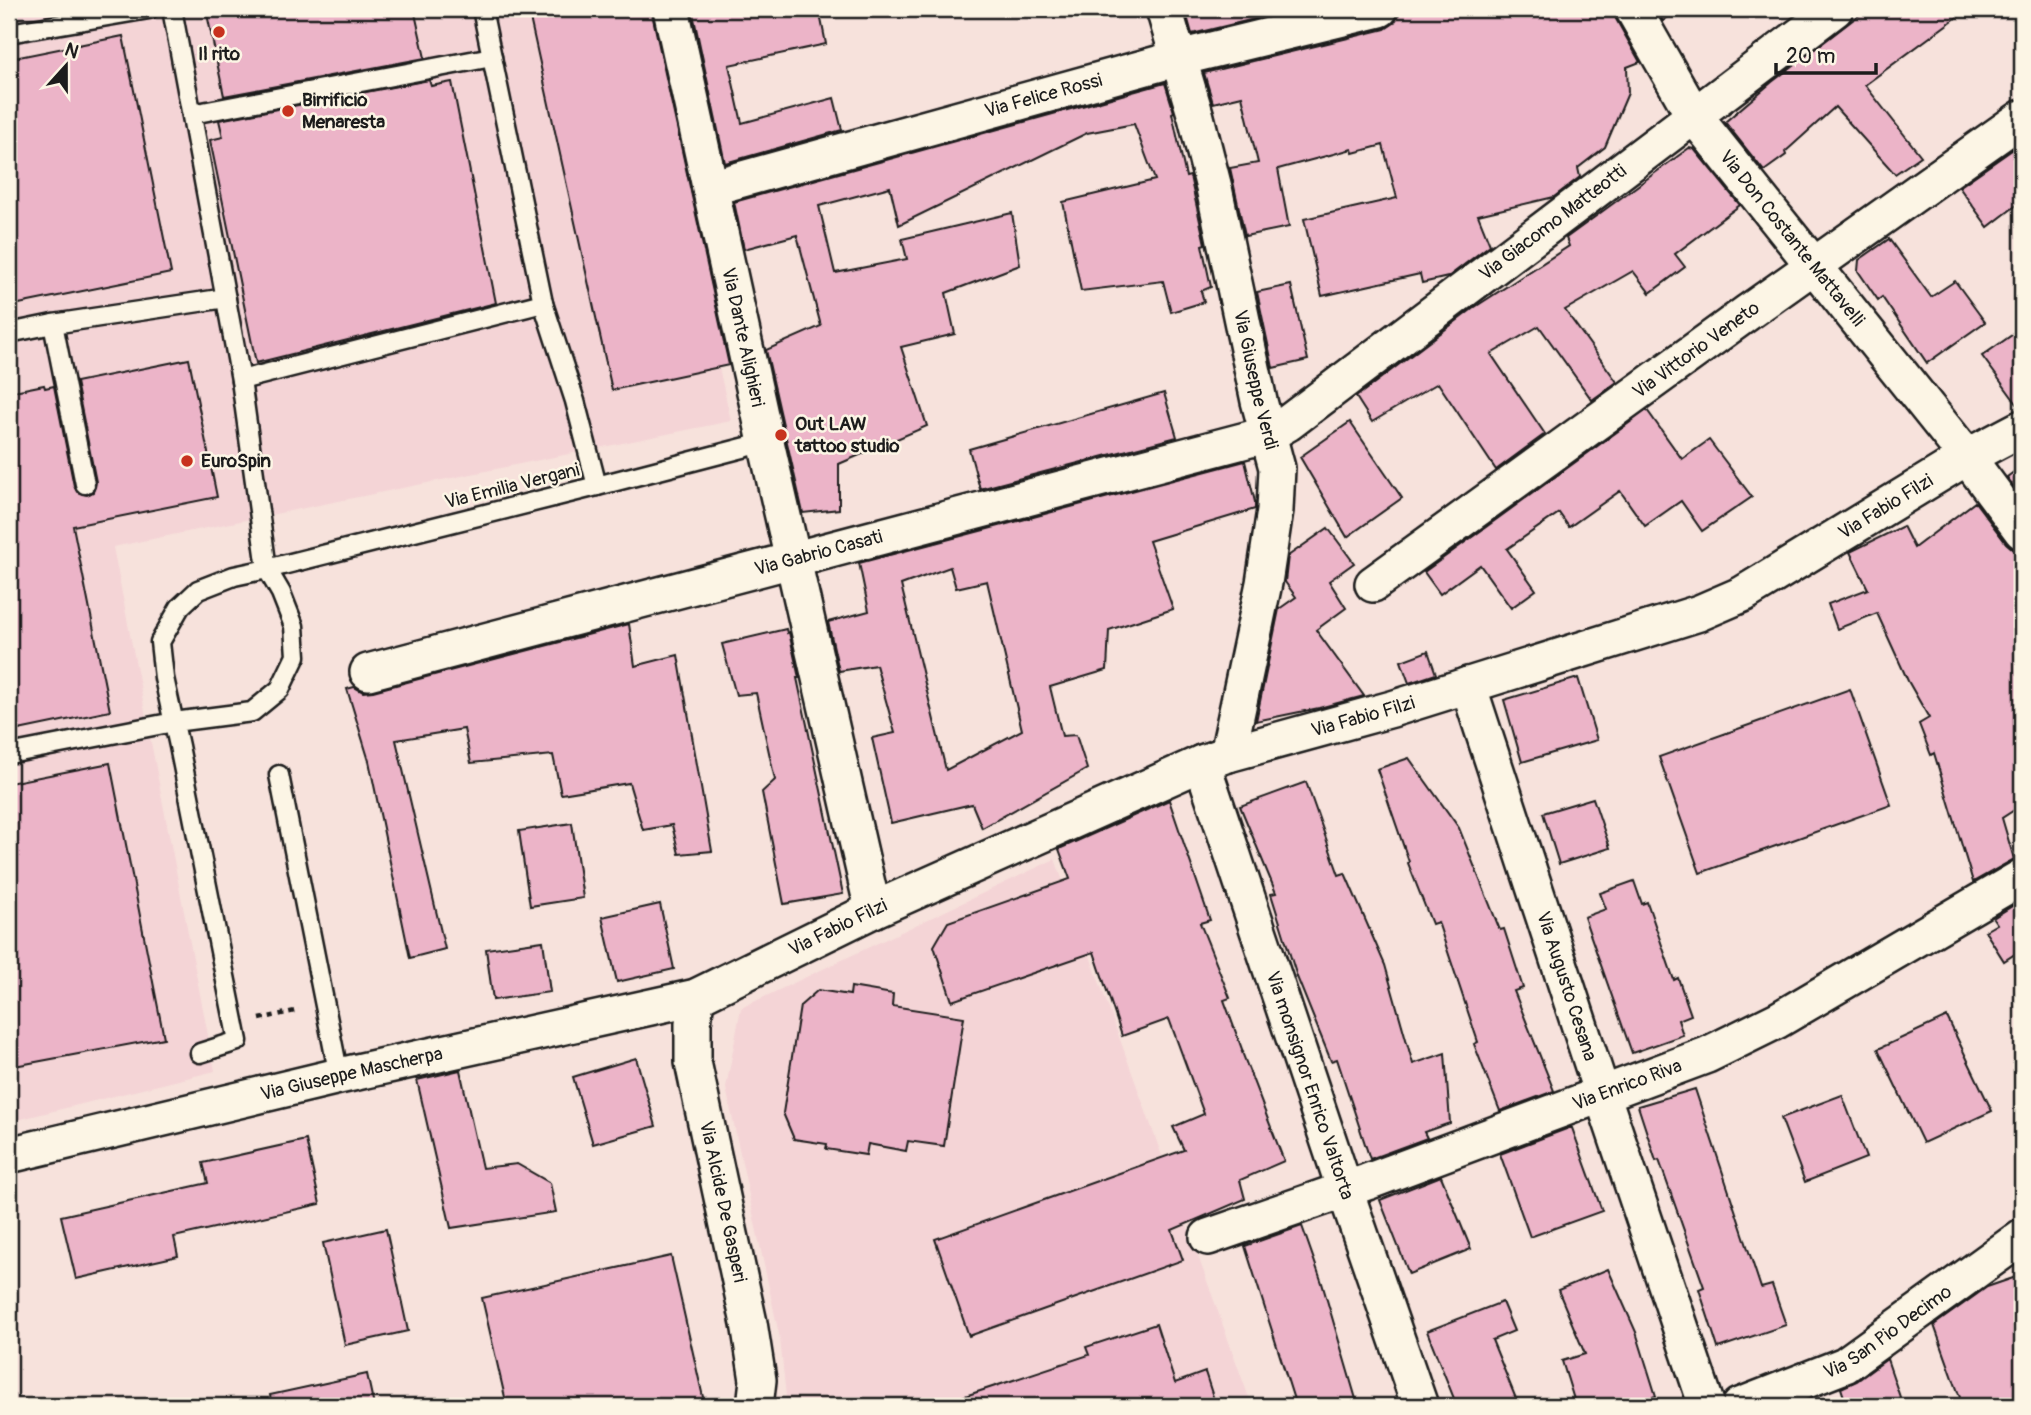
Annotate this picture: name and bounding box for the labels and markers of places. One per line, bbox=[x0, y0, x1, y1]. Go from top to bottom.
marker: Il rito bbox=[211, 24, 227, 40]
place label: Il rito bbox=[198, 42, 241, 66]
place label: Birrificio Menaresta bbox=[302, 88, 385, 134]
marker: Birrificio Menaresta bbox=[280, 103, 296, 119]
place label: Out LAW tattoo studio bbox=[794, 412, 900, 458]
marker: Out LAW tattoo studio bbox=[773, 427, 789, 443]
place label: EuroSpin bbox=[201, 449, 271, 473]
marker: EuroSpin bbox=[179, 453, 195, 469]

